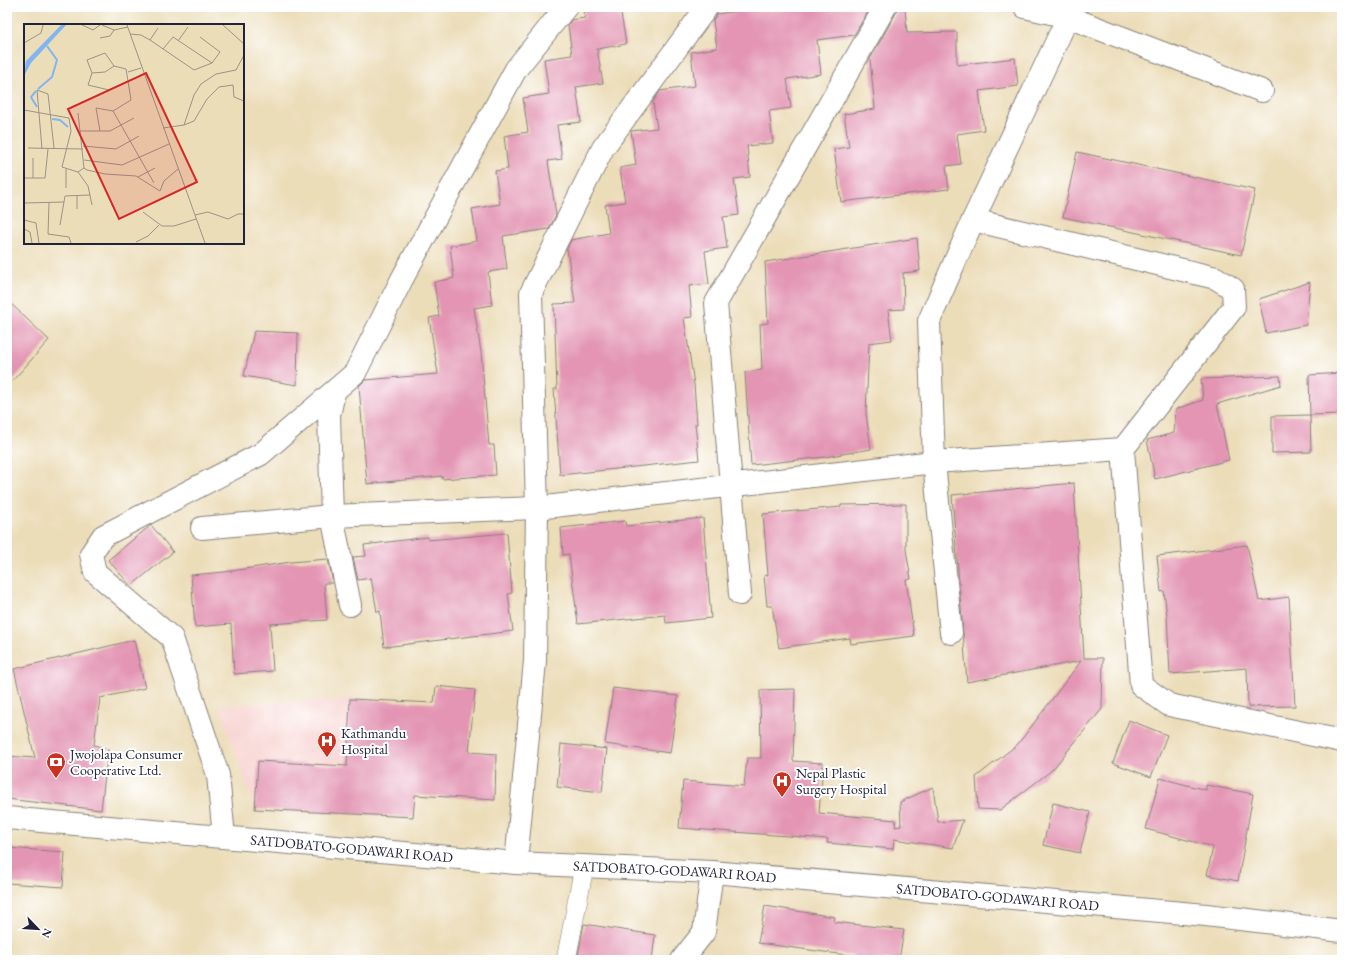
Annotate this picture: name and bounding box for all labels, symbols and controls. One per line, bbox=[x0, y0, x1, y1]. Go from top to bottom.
inset map bbox=[24, 24, 244, 244]
place label: Kathmandu Hospital bbox=[341, 724, 407, 758]
hospital icon: Kathmandu Hospital bbox=[316, 730, 338, 758]
place label: Jwojolapa Consumer Cooperative Ltd. bbox=[69, 745, 183, 779]
bank icon: Jwojolapa Consumer Cooperative Ltd. bbox=[45, 751, 67, 779]
place label: Nepal Plastic Surgery Hospital bbox=[796, 764, 887, 798]
hospital icon: Nepal Plastic Surgery Hospital bbox=[771, 770, 793, 798]
street label: SATDOBATO-GODAWARI ROAD bbox=[250, 831, 454, 866]
street label: SATDOBATO-GODAWARI ROAD bbox=[573, 857, 777, 887]
street label: SATDOBATO-GODAWARI ROAD bbox=[896, 879, 1100, 915]
north arrow bbox=[18, 909, 58, 949]
text: N bbox=[39, 926, 55, 940]

